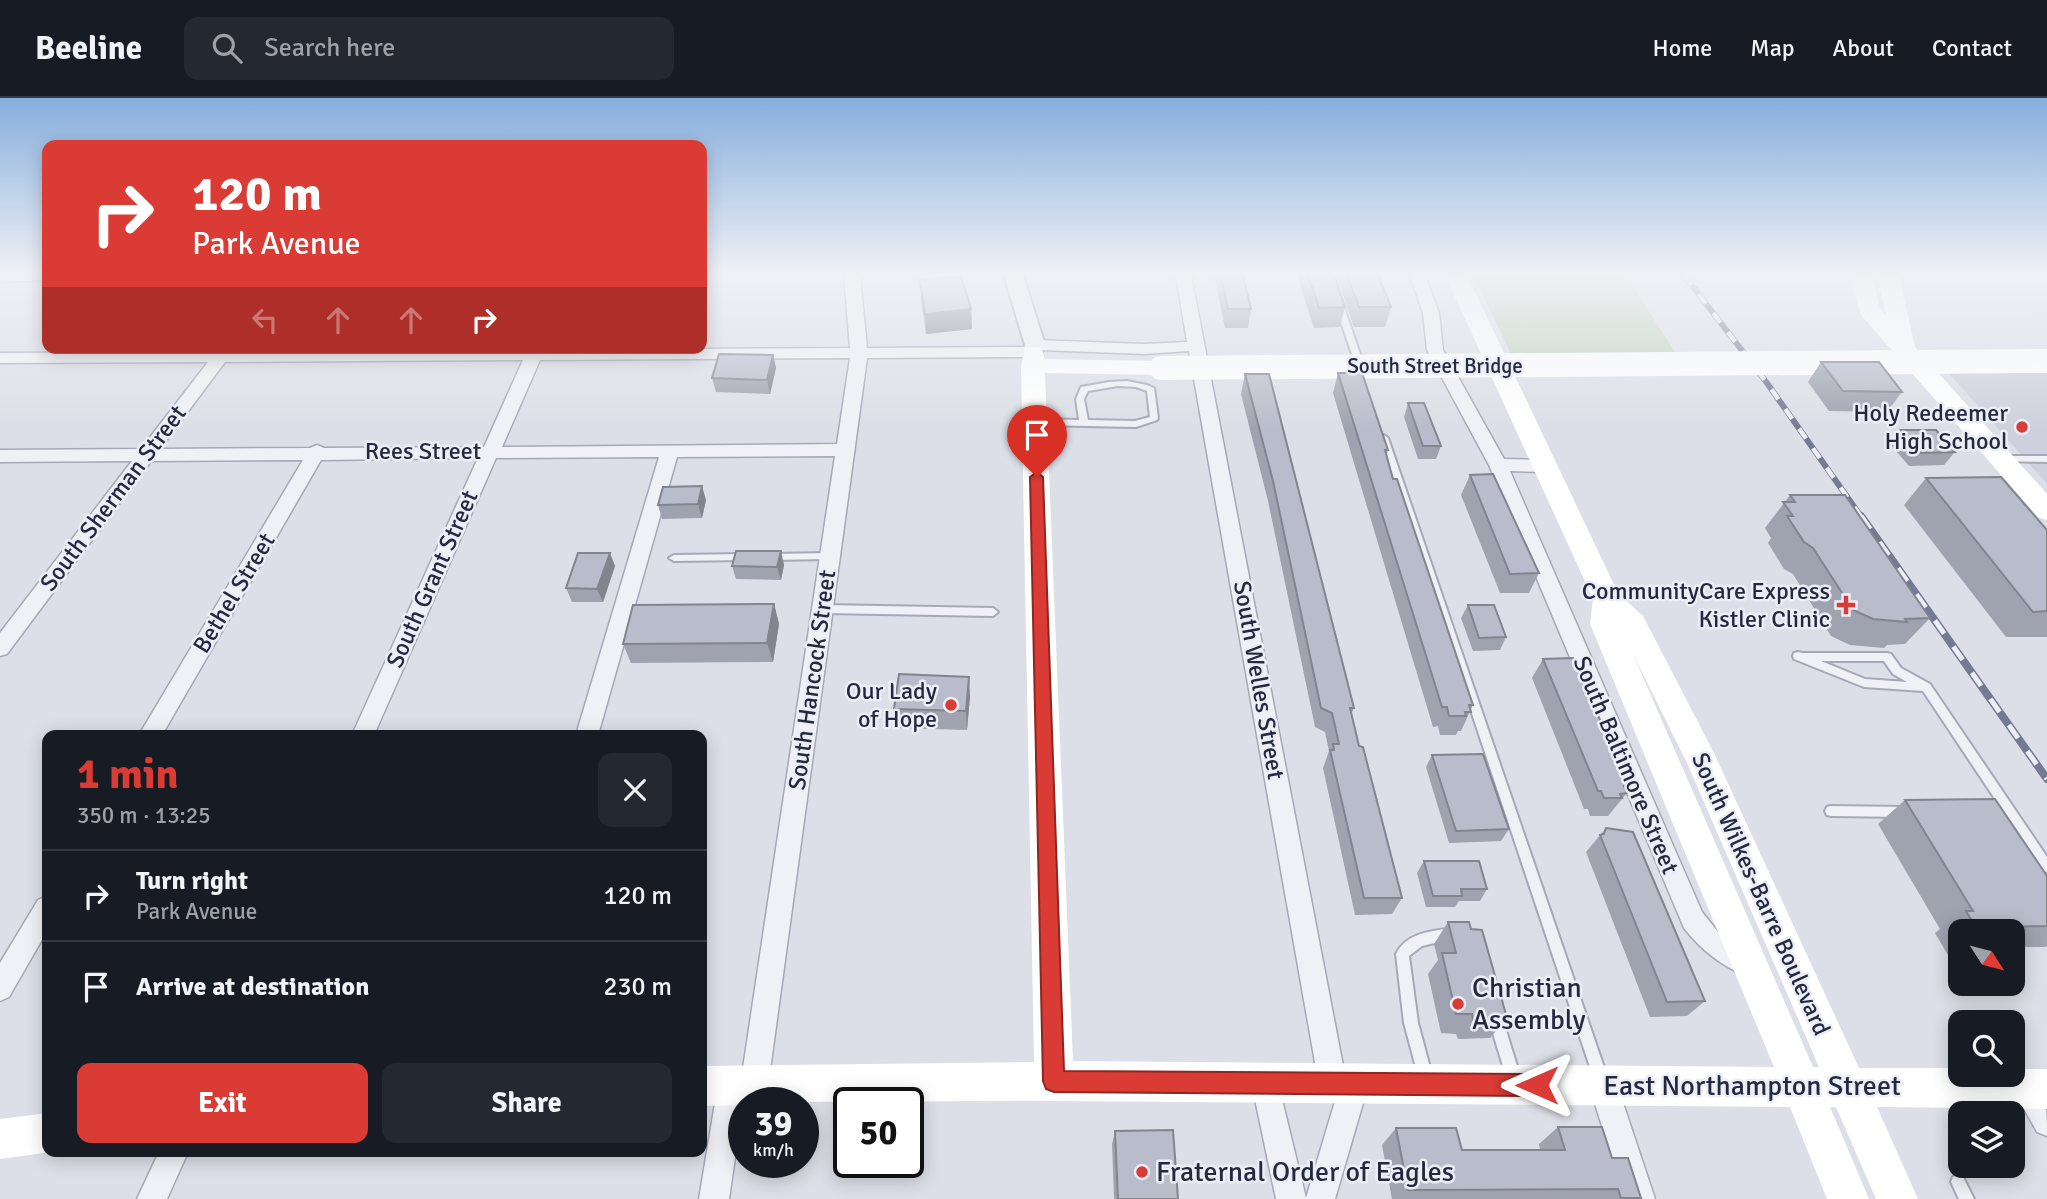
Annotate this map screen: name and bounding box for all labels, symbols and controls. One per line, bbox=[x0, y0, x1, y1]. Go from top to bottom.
search box bbox=[184, 17, 674, 80]
text: Beeline bbox=[35, 28, 142, 69]
icon: search bbox=[208, 29, 246, 67]
text: Search here bbox=[264, 32, 395, 64]
text: Home bbox=[1652, 33, 1712, 63]
text: Map bbox=[1750, 33, 1795, 63]
text: About bbox=[1833, 33, 1894, 63]
text: Contact bbox=[1932, 33, 2012, 63]
text: 120 m bbox=[192, 164, 322, 224]
icon: right bbox=[77, 168, 168, 259]
text: Park Avenue bbox=[192, 224, 361, 263]
icon: left bbox=[246, 301, 284, 339]
icon: ahead bbox=[319, 301, 357, 339]
icon: ahead bbox=[392, 301, 430, 339]
icon: right bbox=[465, 301, 503, 339]
street label: South Street Bridge bbox=[1347, 353, 1523, 379]
place label: Holy Redeemer High School bbox=[1853, 398, 2008, 456]
street label: South Sherman Street bbox=[33, 399, 193, 597]
pin bbox=[1007, 405, 1067, 477]
icon: arrive bbox=[1018, 416, 1056, 454]
marker: Holy Redeemer High School bbox=[2014, 419, 2030, 435]
street label: Rees Street bbox=[365, 436, 481, 466]
street label: South Grant Street bbox=[379, 486, 485, 672]
street label: Bethel Street bbox=[186, 527, 282, 659]
street label: South Hancock Street bbox=[782, 568, 842, 792]
place label: CommunityCare Express Kistler Clinic bbox=[1582, 576, 1830, 634]
street label: South Welles Street bbox=[1227, 578, 1291, 782]
marker: CommunityCare Express Kistler Clinic bbox=[1836, 595, 1856, 615]
street label: South Baltimore Street bbox=[1566, 651, 1686, 879]
place label: Our Lady of Hope bbox=[846, 676, 937, 734]
marker: Our Lady of Hope bbox=[943, 697, 959, 713]
street label: South Wilkes-Barre Boulevard bbox=[1685, 748, 1837, 1040]
text: 1 min bbox=[77, 749, 178, 800]
button: close bbox=[598, 753, 672, 827]
text: 350 m · 13:25 bbox=[77, 801, 211, 830]
text: Turn right bbox=[136, 865, 248, 897]
icon: right bbox=[77, 877, 115, 915]
text: 120 m bbox=[603, 880, 672, 912]
text: Park Avenue bbox=[136, 897, 257, 926]
north arrow bbox=[1948, 919, 2025, 996]
map controls bbox=[1948, 919, 2025, 1178]
icon: arrive bbox=[77, 968, 115, 1006]
text: Arrive at destination bbox=[136, 971, 369, 1003]
text: 230 m bbox=[603, 971, 672, 1003]
place label: Christian Assembly bbox=[1472, 971, 1586, 1037]
marker: Christian Assembly bbox=[1450, 996, 1466, 1012]
button: search bbox=[1948, 1010, 2025, 1087]
position arrow bbox=[1500, 1048, 1574, 1122]
button: Exit bbox=[77, 1063, 368, 1143]
button: Share bbox=[382, 1063, 672, 1143]
street label: East Northampton Street bbox=[1603, 1069, 1901, 1103]
speed limit sign: 50 bbox=[833, 1087, 924, 1178]
button: layers bbox=[1948, 1101, 2025, 1178]
text: 39 bbox=[755, 1102, 792, 1145]
text: km/h bbox=[753, 1139, 794, 1161]
place label: Fraternal Order of Eagles bbox=[1156, 1155, 1454, 1189]
marker: Fraternal Order of Eagles bbox=[1134, 1164, 1150, 1180]

